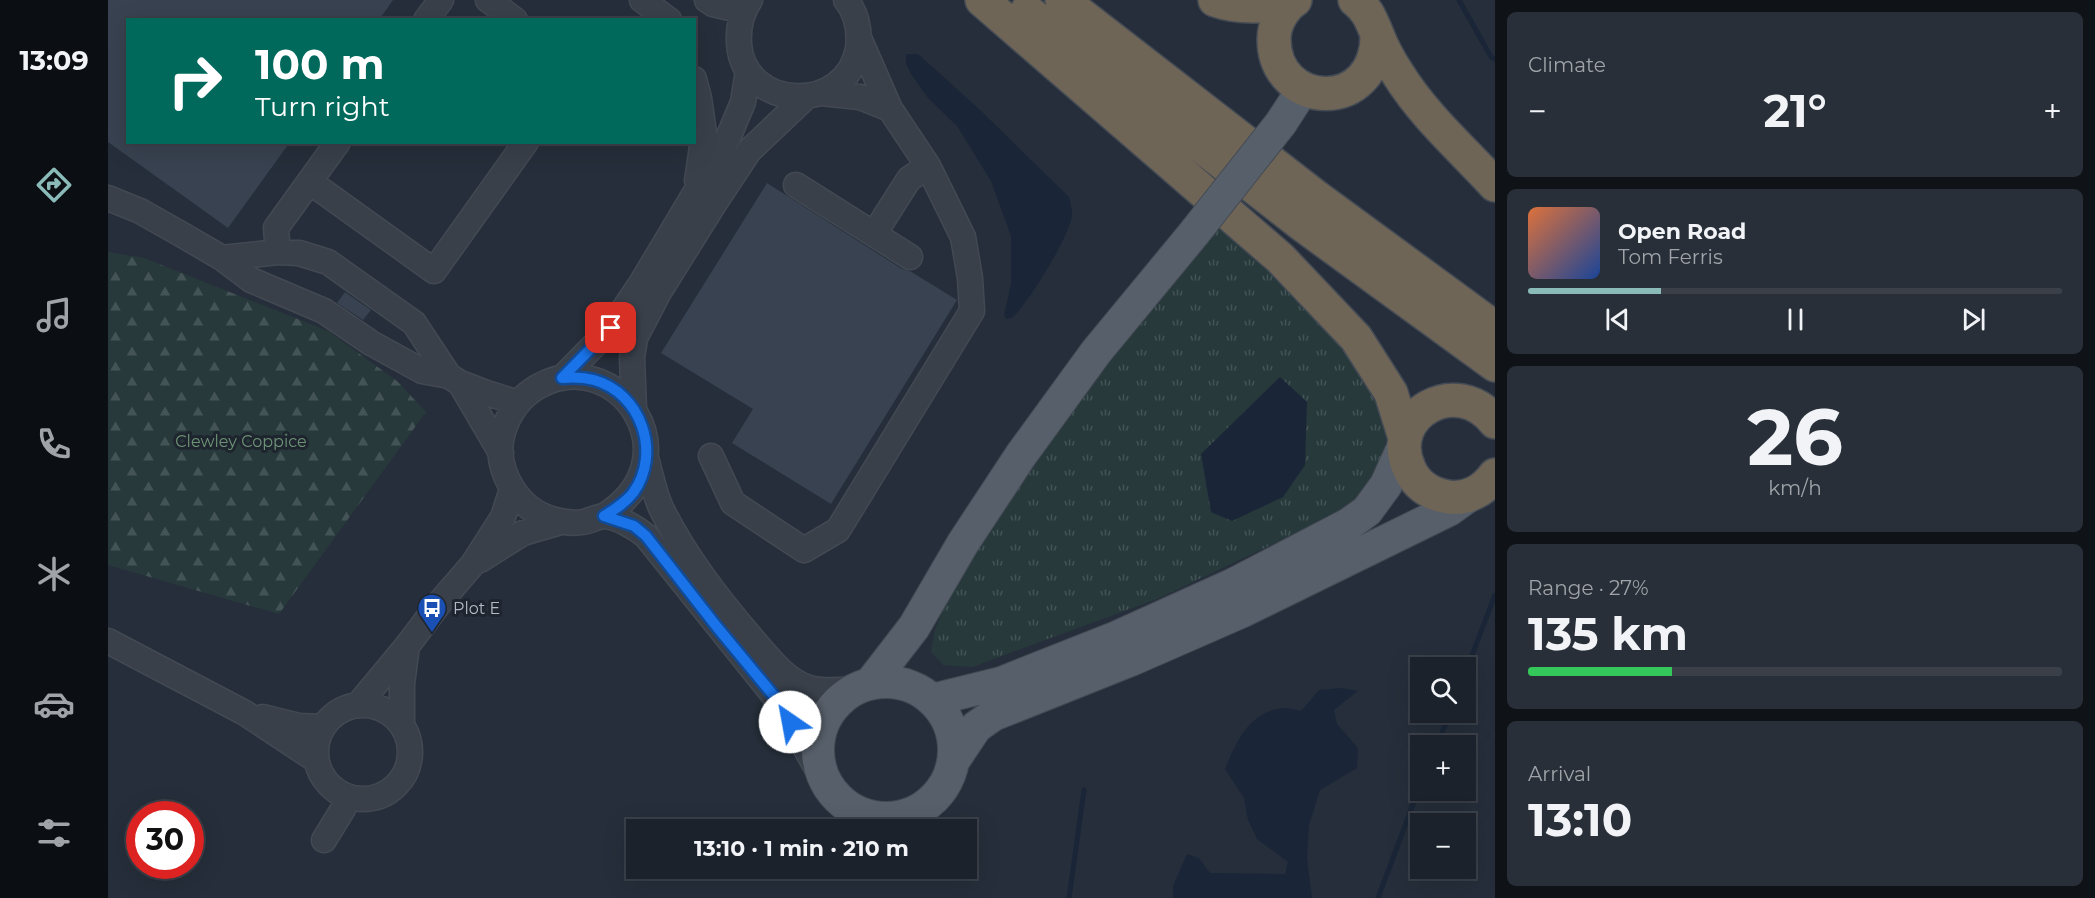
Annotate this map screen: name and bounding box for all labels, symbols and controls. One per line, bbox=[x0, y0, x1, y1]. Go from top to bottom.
text: 100 m bbox=[255, 38, 384, 90]
icon: right bbox=[156, 42, 234, 120]
text: 13:09 bbox=[19, 44, 89, 77]
text: Climate bbox=[1528, 53, 1606, 77]
text: 21° bbox=[1763, 83, 1827, 138]
text: Turn right bbox=[255, 90, 390, 123]
text: − bbox=[1528, 91, 1547, 131]
text: + bbox=[2043, 91, 2062, 131]
icon: directions bbox=[33, 164, 75, 206]
text: Open Road bbox=[1618, 218, 1746, 245]
text: Tom Ferris bbox=[1618, 245, 1723, 269]
icon: music bbox=[33, 294, 75, 336]
pin bbox=[585, 302, 636, 353]
icon: previous bbox=[1601, 303, 1634, 336]
icon: pause bbox=[1779, 303, 1812, 336]
icon: next bbox=[1957, 303, 1990, 336]
icon: arrive bbox=[594, 311, 627, 344]
text: 26 bbox=[1747, 389, 1843, 485]
icon: phone bbox=[33, 423, 75, 465]
park label: Clewley Coppice bbox=[175, 432, 307, 451]
text: km/h bbox=[1768, 476, 1822, 500]
icon: climate bbox=[33, 553, 75, 595]
text: Range · 27% bbox=[1528, 576, 1649, 600]
bus stop icon: Plot E bbox=[416, 592, 448, 634]
place label: Plot E bbox=[453, 599, 500, 618]
text: 135 km bbox=[1528, 606, 1688, 661]
map controls bbox=[1410, 657, 1476, 879]
button: search bbox=[1410, 657, 1476, 723]
icon: car bbox=[33, 683, 75, 725]
position arrow bbox=[758, 690, 822, 754]
button: + bbox=[1410, 735, 1476, 801]
text: Arrival bbox=[1528, 762, 1591, 786]
text: 13:10 bbox=[1528, 792, 1632, 847]
speed limit sign: 30 bbox=[126, 801, 204, 879]
icon: filters bbox=[33, 812, 75, 854]
button: − bbox=[1410, 813, 1476, 879]
text: 13:10 · 1 min · 210 m bbox=[694, 835, 909, 862]

